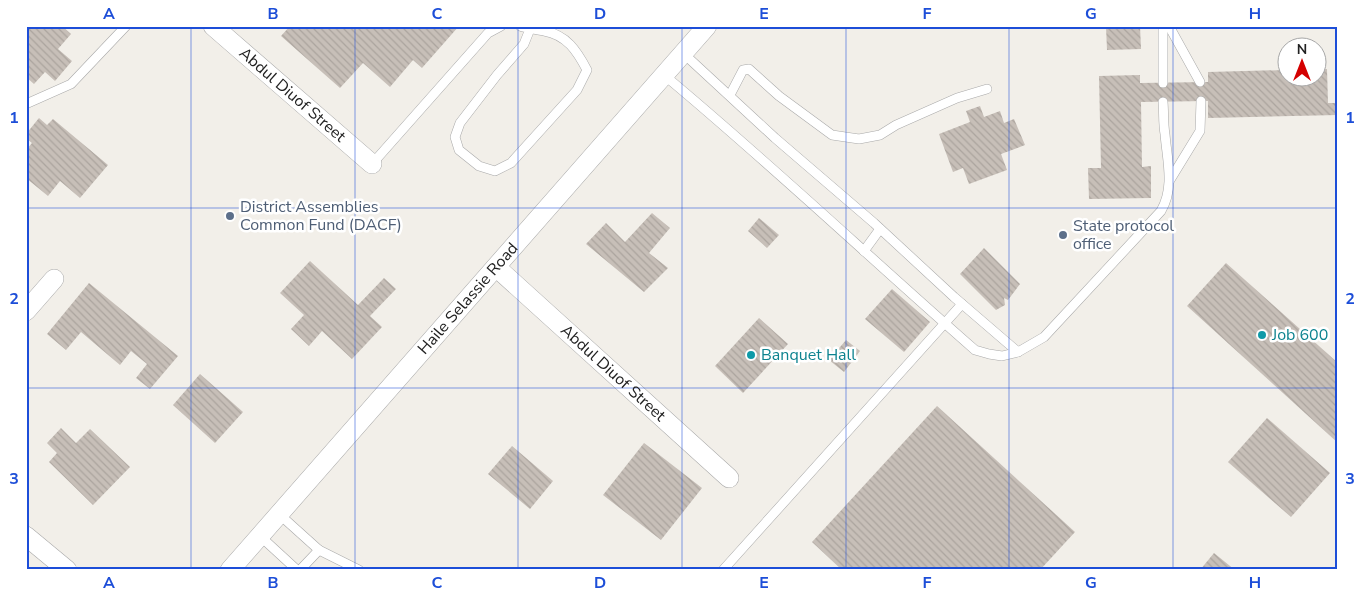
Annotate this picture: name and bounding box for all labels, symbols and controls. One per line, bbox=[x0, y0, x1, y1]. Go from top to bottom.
text: A bbox=[103, 3, 115, 25]
text: B bbox=[267, 3, 279, 25]
text: C bbox=[432, 3, 443, 25]
text: D bbox=[594, 3, 606, 25]
text: E bbox=[759, 3, 769, 25]
text: F bbox=[923, 3, 932, 25]
text: G bbox=[1085, 3, 1097, 25]
text: H bbox=[1249, 3, 1261, 25]
north arrow bbox=[1276, 38, 1326, 88]
text: N bbox=[1297, 40, 1307, 59]
street label: Abdul Diuof Street bbox=[234, 42, 351, 148]
text: 1 bbox=[9, 107, 19, 129]
text: 1 bbox=[1345, 107, 1355, 129]
place label: District Assemblies Common Fund (DACF) bbox=[240, 196, 402, 236]
marker: District Assemblies Common Fund (DACF) bbox=[224, 210, 236, 222]
place label: State protocol office bbox=[1073, 215, 1174, 255]
marker: State protocol office bbox=[1057, 229, 1069, 241]
street label: Haile Selassie Road bbox=[413, 238, 523, 359]
text: 2 bbox=[9, 288, 19, 310]
text: 2 bbox=[1345, 288, 1355, 310]
street label: Abdul Diuof Street bbox=[556, 320, 671, 427]
place label: Job 600 bbox=[1271, 324, 1328, 346]
marker: Job 600 bbox=[1256, 329, 1268, 341]
place label: Banquet Hall bbox=[761, 344, 856, 366]
marker: Banquet Hall bbox=[745, 349, 757, 361]
text: 3 bbox=[9, 468, 19, 490]
text: 3 bbox=[1345, 468, 1355, 490]
text: A bbox=[103, 572, 115, 594]
text: B bbox=[267, 572, 279, 594]
text: C bbox=[432, 572, 443, 594]
text: D bbox=[594, 572, 606, 594]
text: E bbox=[759, 572, 769, 594]
text: F bbox=[923, 572, 932, 594]
text: G bbox=[1085, 572, 1097, 594]
text: H bbox=[1249, 572, 1261, 594]

